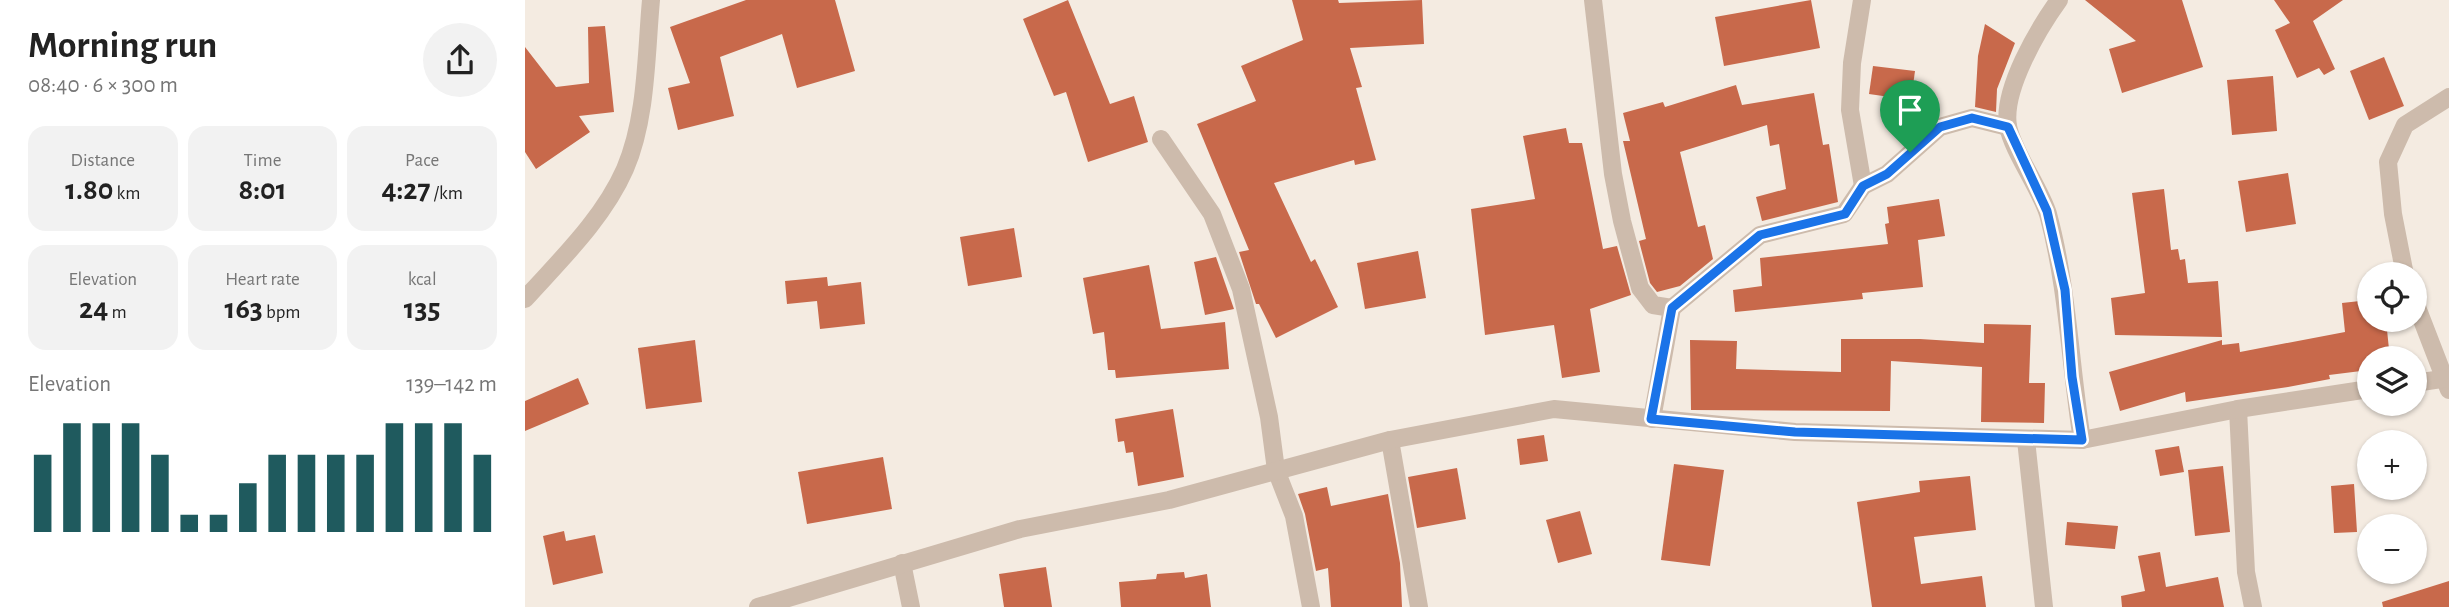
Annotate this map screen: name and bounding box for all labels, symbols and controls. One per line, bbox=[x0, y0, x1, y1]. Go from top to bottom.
button: share bbox=[423, 23, 497, 97]
text: Morning run bbox=[28, 27, 217, 65]
text: 08:40 · 6 × 300 m bbox=[28, 74, 178, 97]
pin bbox=[1880, 80, 1940, 152]
icon: arrive bbox=[1891, 91, 1929, 129]
text: Distance bbox=[71, 151, 135, 170]
text: Time bbox=[244, 151, 281, 170]
text: Pace bbox=[405, 151, 439, 170]
text: 1.80 bbox=[65, 175, 113, 205]
text: 8:01 bbox=[238, 175, 287, 205]
text: 4:27 bbox=[381, 175, 430, 205]
text: km bbox=[113, 184, 140, 203]
text: /km bbox=[430, 184, 463, 203]
map controls bbox=[2357, 262, 2427, 584]
button: locate bbox=[2357, 262, 2427, 332]
text: Elevation bbox=[68, 270, 137, 289]
text: Heart rate bbox=[225, 270, 300, 289]
text: kcal bbox=[408, 270, 437, 289]
text: 24 bbox=[79, 294, 108, 324]
text: 163 bbox=[225, 294, 263, 324]
text: 135 bbox=[404, 294, 441, 324]
text: m bbox=[108, 303, 127, 322]
text: bpm bbox=[263, 303, 300, 322]
button: layers bbox=[2357, 346, 2427, 416]
text: Elevation bbox=[28, 373, 111, 396]
text: 139–142 m bbox=[406, 373, 497, 396]
button: + bbox=[2357, 430, 2427, 500]
button: − bbox=[2357, 514, 2427, 584]

